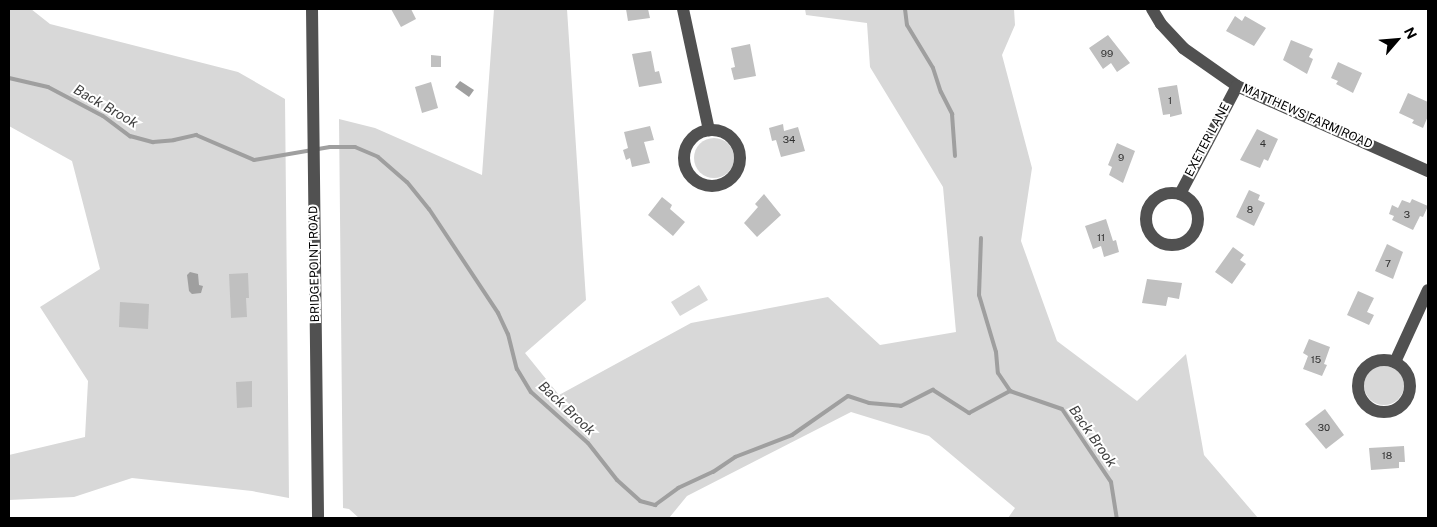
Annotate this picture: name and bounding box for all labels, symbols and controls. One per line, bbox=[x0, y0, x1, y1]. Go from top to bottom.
north arrow bbox=[1372, 15, 1422, 65]
text: N bbox=[1401, 25, 1420, 42]
house number: 99 bbox=[1101, 48, 1113, 60]
water label: Back Brook bbox=[71, 81, 141, 131]
street label: MATTHEWS FARM ROAD bbox=[1240, 82, 1374, 152]
house number: 1 bbox=[1168, 95, 1172, 107]
street label: EXETER LANE bbox=[1183, 101, 1233, 179]
house number: 34 bbox=[783, 134, 795, 146]
house number: 4 bbox=[1260, 138, 1266, 150]
house number: 9 bbox=[1118, 152, 1124, 164]
house number: 8 bbox=[1247, 204, 1253, 216]
street label: BRIDGEPOINT ROAD bbox=[307, 206, 323, 322]
house number: 3 bbox=[1404, 209, 1410, 221]
house number: 11 bbox=[1097, 232, 1105, 244]
house number: 7 bbox=[1385, 258, 1391, 270]
house number: 15 bbox=[1311, 354, 1321, 366]
water label: Back Brook bbox=[535, 377, 599, 439]
water label: Back Brook bbox=[1066, 402, 1120, 470]
house number: 30 bbox=[1318, 422, 1330, 434]
house number: 18 bbox=[1382, 450, 1392, 462]

